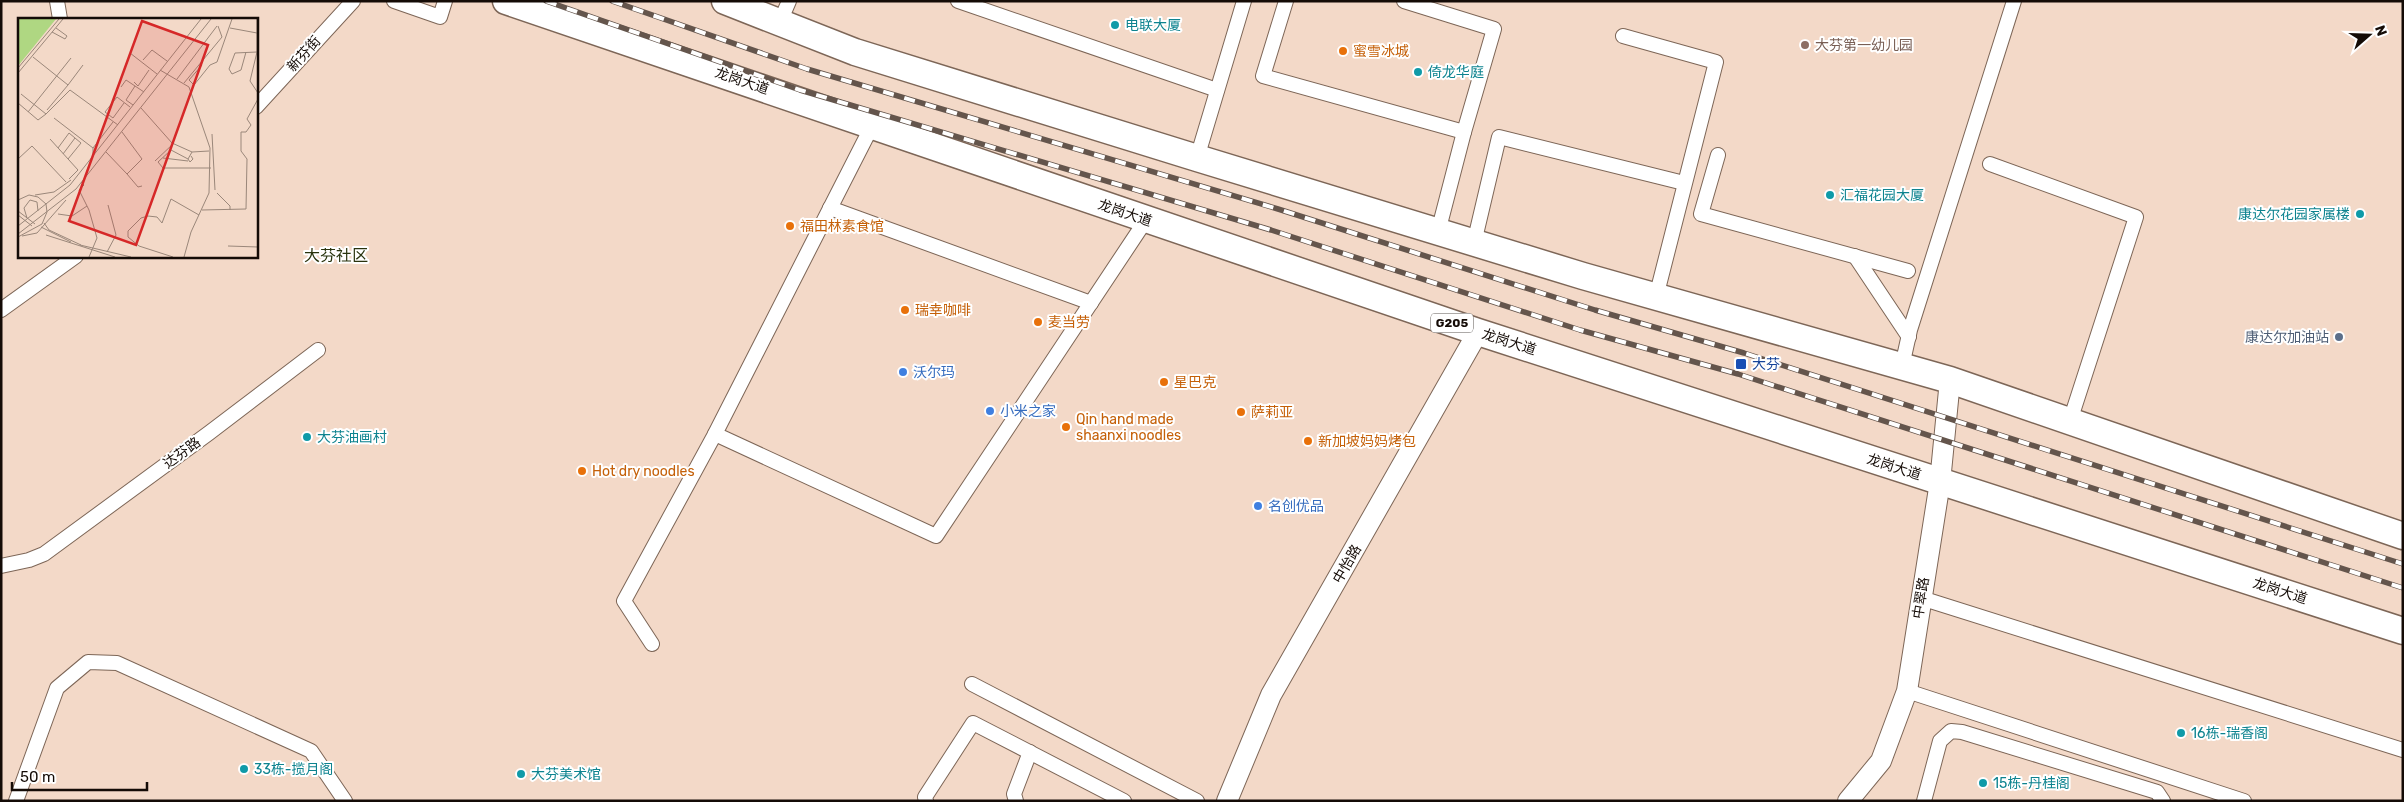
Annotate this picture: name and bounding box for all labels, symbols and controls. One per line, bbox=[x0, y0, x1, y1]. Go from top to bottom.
north arrow bbox=[2344, 10, 2394, 60]
place label: 电联大厦 bbox=[1125, 17, 1181, 34]
inset map bbox=[18, 18, 258, 258]
marker: 电联大厦 bbox=[1109, 19, 1121, 31]
text: N bbox=[2371, 23, 2390, 38]
street label: 新芬街 bbox=[284, 33, 324, 75]
place label: 大芬第一幼儿园 bbox=[1815, 37, 1913, 54]
marker: 大芬第一幼儿园 bbox=[1799, 39, 1811, 51]
place label: 蜜雪冰城 bbox=[1353, 43, 1409, 60]
marker: 蜜雪冰城 bbox=[1337, 45, 1349, 57]
street label: 龙岗大道 bbox=[713, 64, 771, 98]
place label: 倚龙华庭 bbox=[1428, 64, 1484, 81]
marker: 倚龙华庭 bbox=[1412, 66, 1424, 78]
place label: 汇福花园大厦 bbox=[1840, 187, 1924, 204]
marker: 汇福花园大厦 bbox=[1824, 189, 1836, 201]
street label: 龙岗大道 bbox=[1096, 196, 1154, 230]
place label: 康达尔花园家属楼 bbox=[2238, 206, 2350, 223]
marker: 康达尔花园家属楼 bbox=[2354, 208, 2366, 220]
place label: 福田林素食馆 bbox=[800, 218, 884, 235]
marker: 福田林素食馆 bbox=[784, 220, 796, 232]
district label: 大芬社区 bbox=[304, 246, 368, 265]
place label: 瑞幸咖啡 bbox=[915, 302, 971, 319]
marker: 瑞幸咖啡 bbox=[899, 304, 911, 316]
place label: 麦当劳 bbox=[1048, 314, 1090, 331]
road number: G205 bbox=[1431, 314, 1473, 332]
marker: 麦当劳 bbox=[1032, 316, 1044, 328]
street label: 龙岗大道 bbox=[1480, 325, 1538, 359]
place label: 康达尔加油站 bbox=[2245, 329, 2329, 346]
marker: 康达尔加油站 bbox=[2333, 331, 2345, 343]
place label: 大芬 bbox=[1752, 356, 1780, 373]
marker: 大芬 bbox=[1734, 357, 1748, 371]
place label: 沃尔玛 bbox=[913, 364, 955, 381]
marker: 沃尔玛 bbox=[897, 366, 909, 378]
place label: 星巴克 bbox=[1174, 374, 1216, 391]
marker: 星巴克 bbox=[1158, 376, 1170, 388]
place label: 小米之家 bbox=[1000, 403, 1056, 420]
place label: 萨莉亚 bbox=[1251, 404, 1293, 421]
marker: 小米之家 bbox=[984, 405, 996, 417]
marker: 萨莉亚 bbox=[1235, 406, 1247, 418]
place label: Qin hand made shaanxi noodles bbox=[1076, 411, 1181, 444]
marker: Qin hand made shaanxi noodles bbox=[1060, 421, 1072, 433]
place label: 大芬油画村 bbox=[317, 429, 387, 446]
marker: 大芬油画村 bbox=[301, 431, 313, 443]
place label: 新加坡妈妈烤包 bbox=[1318, 433, 1416, 450]
street label: 达芬路 bbox=[160, 434, 204, 472]
marker: 新加坡妈妈烤包 bbox=[1302, 435, 1314, 447]
street label: 龙岗大道 bbox=[1865, 450, 1923, 484]
place label: Hot dry noodles bbox=[592, 463, 695, 480]
marker: Hot dry noodles bbox=[576, 465, 588, 477]
place label: 名创优品 bbox=[1268, 498, 1324, 515]
marker: 名创优品 bbox=[1252, 500, 1264, 512]
street label: 中怡路 bbox=[1329, 542, 1365, 586]
street label: 龙岗大道 bbox=[2251, 574, 2309, 608]
street label: 中翠路 bbox=[1909, 576, 1933, 620]
place label: 16栋-瑞香阁 bbox=[2191, 725, 2268, 742]
marker: 16栋-瑞香阁 bbox=[2175, 727, 2187, 739]
scale bar bbox=[12, 760, 148, 792]
place label: 33栋-揽月阁 bbox=[254, 761, 334, 778]
marker: 33栋-揽月阁 bbox=[238, 763, 250, 775]
place label: 大芬美术馆 bbox=[531, 766, 601, 783]
text: 50 m bbox=[20, 768, 55, 786]
marker: 大芬美术馆 bbox=[515, 768, 527, 780]
place label: 15栋-丹桂阁 bbox=[1993, 775, 2070, 792]
marker: 15栋-丹桂阁 bbox=[1977, 777, 1989, 789]

